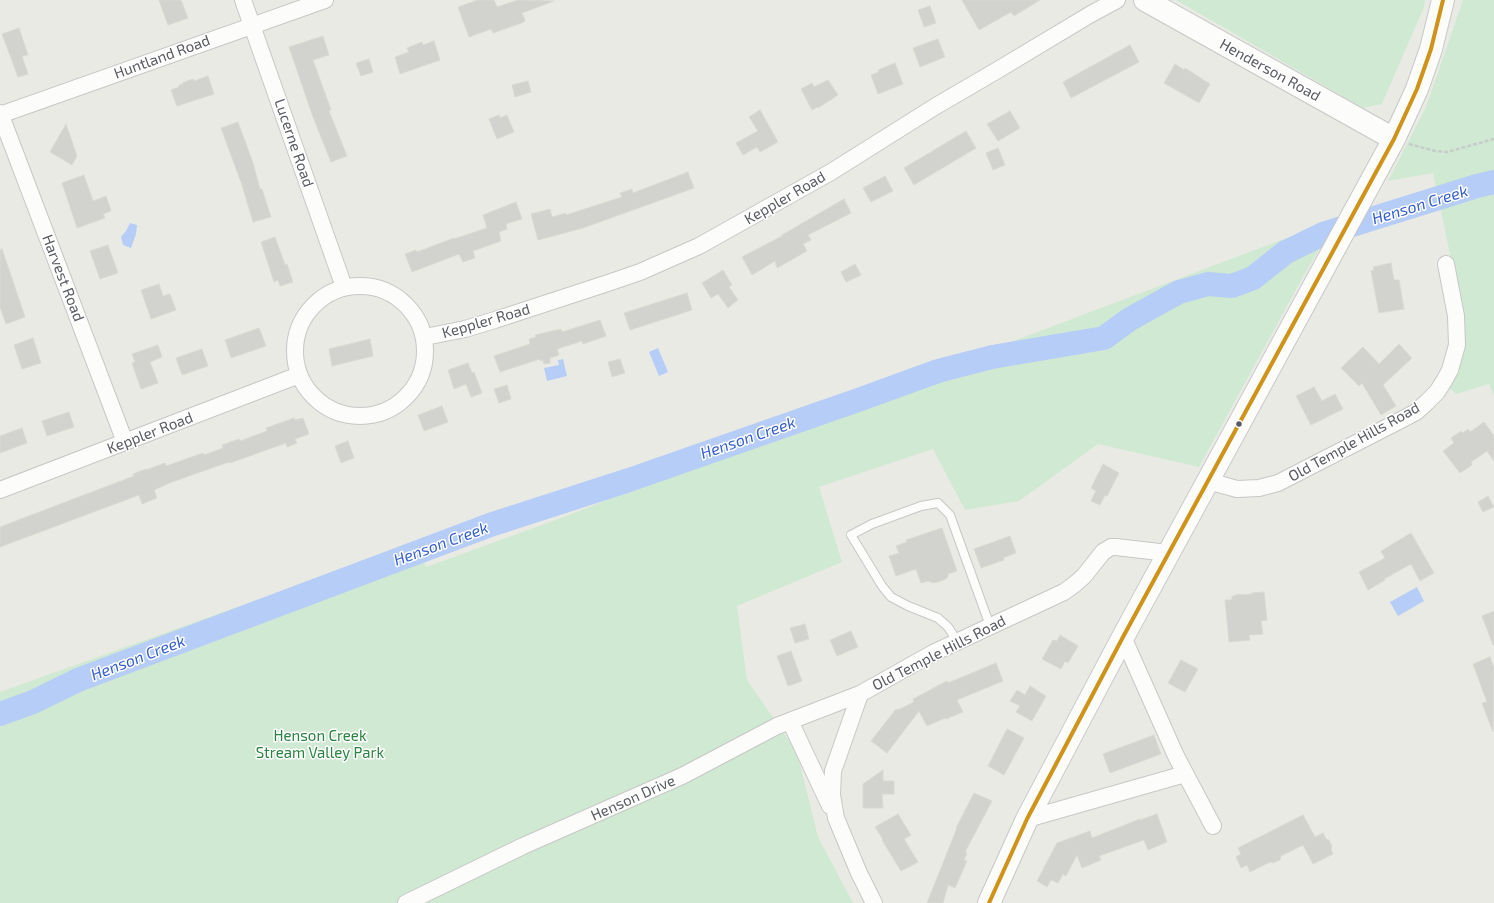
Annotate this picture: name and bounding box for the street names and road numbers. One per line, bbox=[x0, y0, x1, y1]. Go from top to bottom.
street label: Huntland Road bbox=[112, 31, 212, 83]
street label: Henderson Road bbox=[1217, 35, 1323, 105]
street label: Lucerne Road bbox=[270, 96, 318, 190]
street label: Keppler Road bbox=[741, 168, 829, 228]
street label: Harvest Road bbox=[38, 232, 88, 324]
street label: Keppler Road bbox=[440, 300, 532, 342]
street label: Old Temple Hills Road bbox=[1285, 398, 1423, 486]
street label: Keppler Road bbox=[105, 408, 195, 458]
street label: Old Temple Hills Road bbox=[869, 612, 1009, 694]
street label: Henson Drive bbox=[588, 771, 678, 825]

